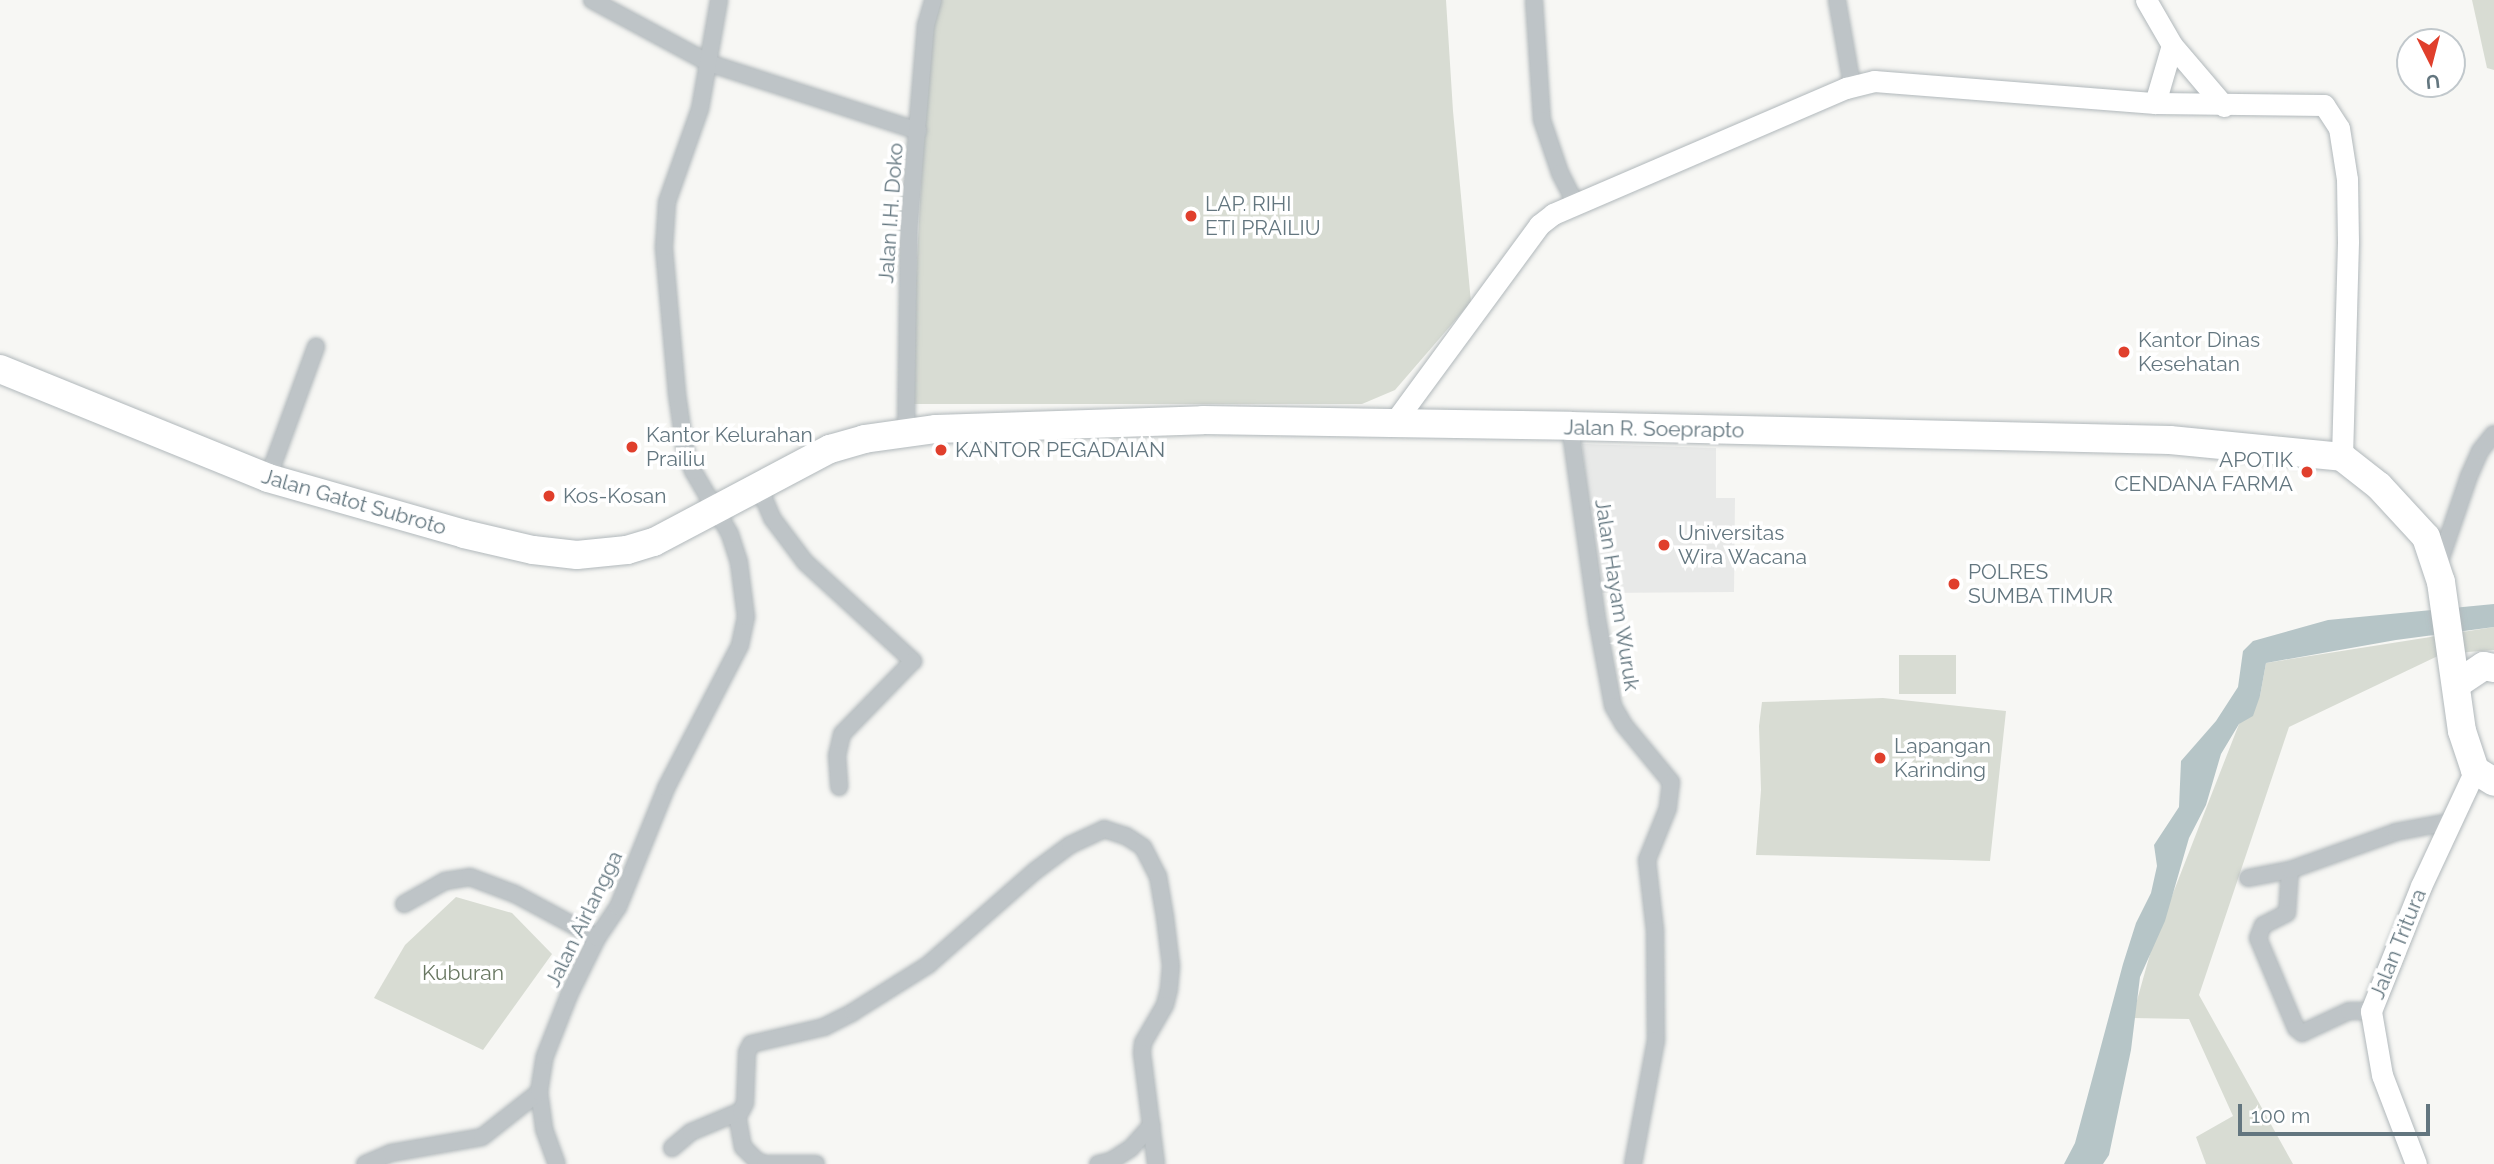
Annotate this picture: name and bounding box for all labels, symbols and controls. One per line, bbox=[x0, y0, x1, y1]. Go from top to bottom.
north arrow bbox=[2396, 28, 2466, 98]
text: U bbox=[2425, 70, 2441, 94]
street label: Jalan I.H. Doko bbox=[874, 142, 908, 284]
place label: LAP. RIHI ETI PRAILIU bbox=[1205, 191, 1321, 241]
marker: LAP. RIHI ETI PRAILIU bbox=[1183, 208, 1199, 224]
place label: Kantor Dinas Kesehatan bbox=[2138, 327, 2261, 377]
marker: Kantor Dinas Kesehatan bbox=[2116, 344, 2132, 360]
street label: Jalan R. Soeprapto bbox=[1563, 415, 1745, 443]
place label: Kantor Kelurahan Prailiu bbox=[646, 422, 813, 472]
place label: KANTOR PEGADAIAN bbox=[955, 437, 1165, 463]
marker: Kantor Kelurahan Prailiu bbox=[624, 439, 640, 455]
marker: KANTOR PEGADAIAN bbox=[933, 442, 949, 458]
place label: APOTIK CENDANA FARMA bbox=[2114, 447, 2293, 497]
street label: Jalan Gatot Subroto bbox=[259, 464, 449, 540]
marker: APOTIK CENDANA FARMA bbox=[2299, 464, 2315, 480]
place label: Kos-Kosan bbox=[563, 483, 667, 509]
marker: Kos-Kosan bbox=[541, 488, 557, 504]
street label: Jalan Hayam Wuruk bbox=[1589, 497, 1645, 693]
place label: Universitas Wira Wacana bbox=[1678, 520, 1808, 570]
marker: Universitas Wira Wacana bbox=[1656, 537, 1672, 553]
place label: POLRES SUMBA TIMUR bbox=[1968, 559, 2114, 609]
marker: POLRES SUMBA TIMUR bbox=[1946, 576, 1962, 592]
place label: Lapangan Karinding bbox=[1894, 733, 1991, 783]
marker: Lapangan Karinding bbox=[1872, 750, 1888, 766]
street label: Jalan Airlangga bbox=[540, 846, 628, 992]
street label: Jalan Tritura bbox=[2364, 885, 2432, 1003]
park label: Kuburan bbox=[422, 960, 504, 986]
scale bar bbox=[2242, 1090, 2434, 1134]
text: 100 m bbox=[2251, 1103, 2310, 1128]

